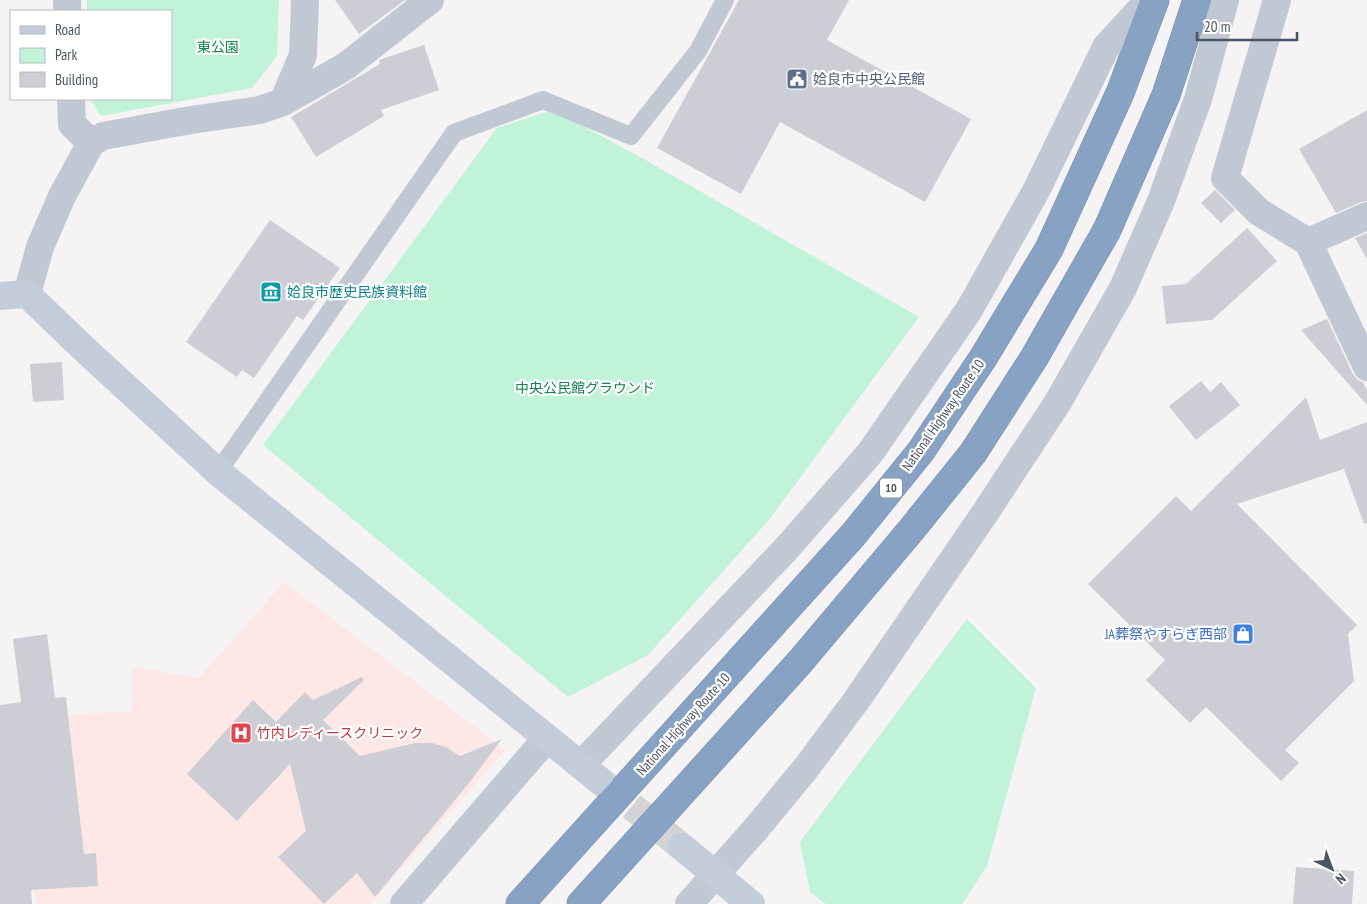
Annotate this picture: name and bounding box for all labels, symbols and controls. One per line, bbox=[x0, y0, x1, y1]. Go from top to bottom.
legend bbox=[10, 10, 172, 100]
scale bar bbox=[1197, 10, 1297, 42]
text: 20 m bbox=[1204, 17, 1230, 36]
text: Road bbox=[55, 20, 81, 39]
park label: 東公園 bbox=[197, 38, 239, 56]
text: Park bbox=[55, 45, 77, 64]
public building icon: 姶良市中央公民館 bbox=[785, 67, 809, 91]
text: Building bbox=[55, 70, 98, 89]
place label: 姶良市中央公民館 bbox=[813, 70, 925, 88]
museum icon: 姶良市歴史民族資料館 bbox=[259, 280, 283, 304]
place label: 姶良市歴史民族資料館 bbox=[287, 283, 427, 301]
street label: National Highway Route 10 bbox=[898, 356, 988, 474]
park label: 中央公民館グラウンド bbox=[515, 379, 655, 397]
road number: 10 bbox=[880, 478, 902, 498]
shop icon: JA葬祭やすらぎ西部 bbox=[1231, 622, 1255, 646]
place label: JA葬祭やすらぎ西部 bbox=[1104, 625, 1227, 643]
street label: National Highway Route 10 bbox=[632, 669, 734, 779]
hospital icon: 竹内レディースクリニック bbox=[229, 721, 253, 745]
place label: 竹内レディースクリニック bbox=[257, 724, 423, 742]
north arrow bbox=[1307, 844, 1357, 894]
text: N bbox=[1332, 869, 1350, 888]

